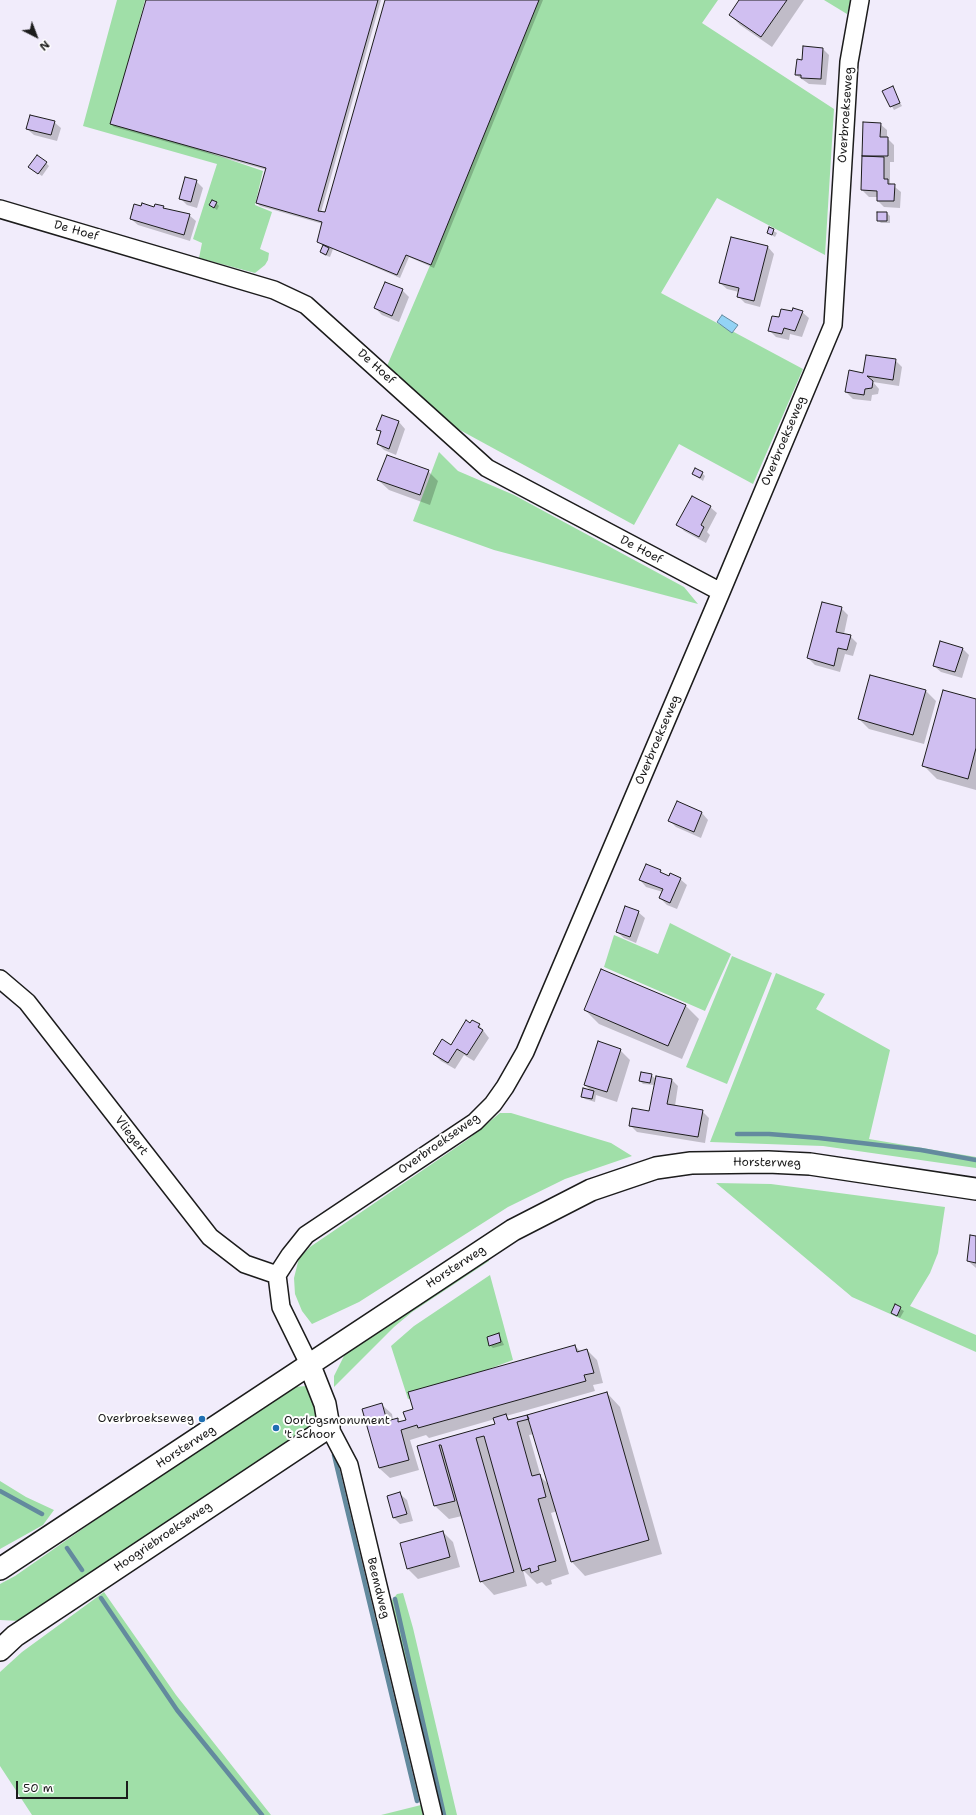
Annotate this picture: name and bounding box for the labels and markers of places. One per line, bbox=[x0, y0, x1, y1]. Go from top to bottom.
place label: Overbroekseweg bbox=[98, 1412, 194, 1426]
marker: Overbroekseweg bbox=[197, 1414, 207, 1424]
place label: Oorlogsmonument 't Schoor bbox=[284, 1414, 390, 1442]
marker: Oorlogsmonument 't Schoor bbox=[271, 1423, 281, 1433]

